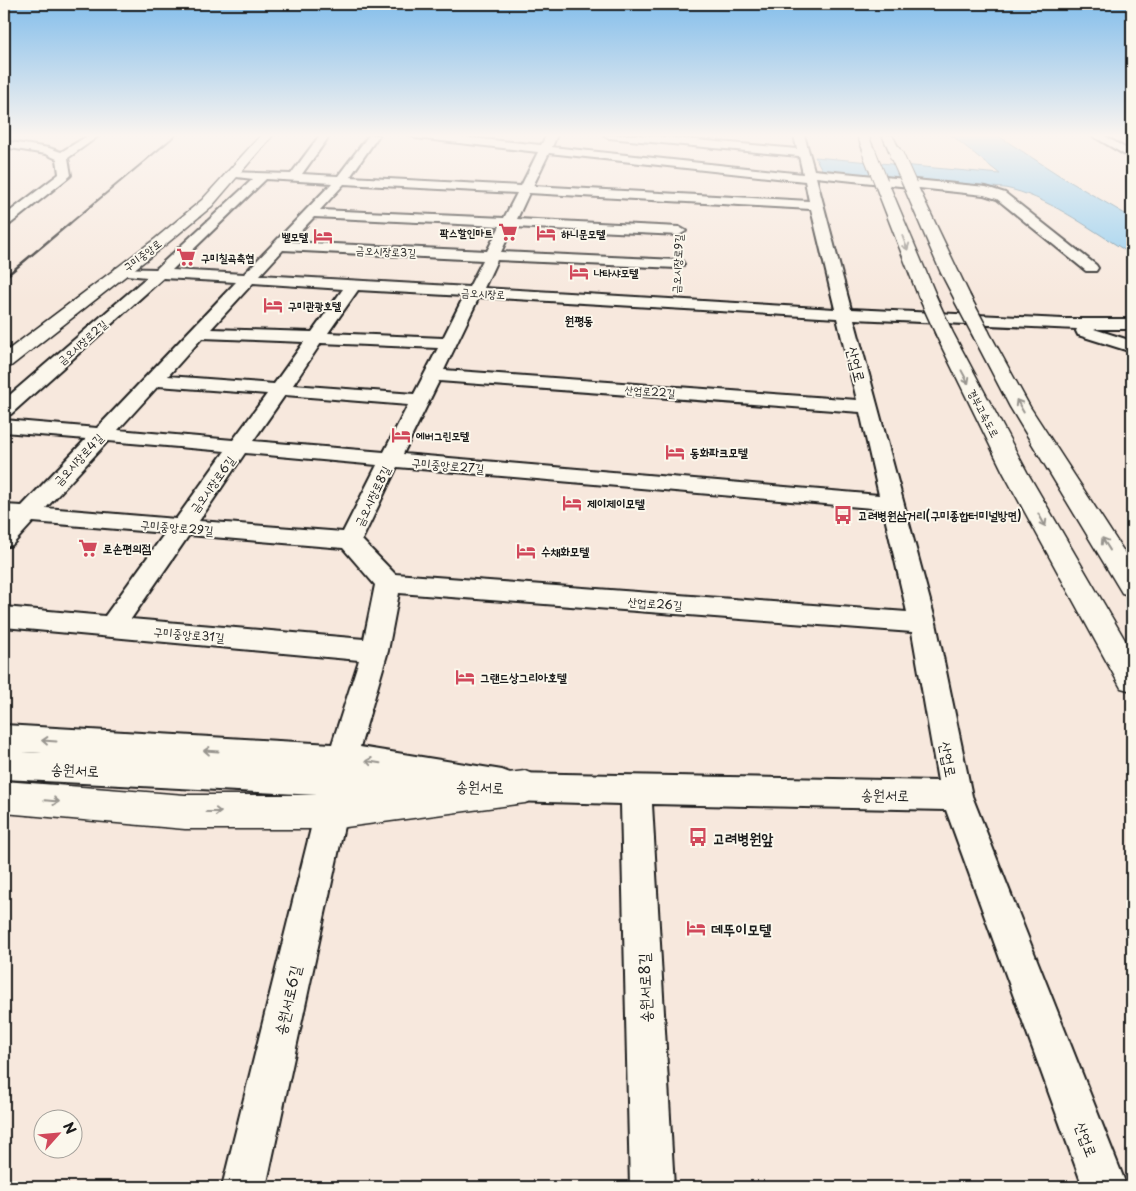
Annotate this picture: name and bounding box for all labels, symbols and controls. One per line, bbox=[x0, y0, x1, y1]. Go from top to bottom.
supermarket icon: 팍스할인마트 bbox=[497, 221, 519, 243]
hotel icon: 하니문모텔 bbox=[535, 222, 557, 244]
place label: 팍스할인마트 bbox=[439, 224, 493, 241]
hotel icon: 벨모텔 bbox=[312, 225, 334, 247]
place label: 하니문모텔 bbox=[561, 225, 605, 242]
place label: 벨모텔 bbox=[281, 228, 308, 245]
street label: 금오시장로9길 bbox=[667, 234, 687, 294]
street label: 구미중앙로 bbox=[119, 235, 165, 275]
one-way arrow bbox=[901, 235, 910, 251]
street label: 금오시장로3길 bbox=[355, 241, 417, 261]
supermarket icon: 구미칠곡축협 bbox=[175, 246, 197, 268]
place label: 구미칠곡축협 bbox=[201, 249, 254, 266]
hotel icon: 나타샤모텔 bbox=[568, 261, 590, 283]
place label: 나타샤모텔 bbox=[594, 264, 638, 281]
street label: 금오시장로 bbox=[460, 283, 506, 303]
hotel icon: 구미관광호텔 bbox=[262, 294, 284, 316]
place label: 구미관광호텔 bbox=[288, 297, 341, 314]
district label: 원평동 bbox=[565, 311, 593, 329]
street label: 금오시장로2길 bbox=[53, 316, 111, 368]
street label: 산업로 bbox=[841, 344, 873, 384]
one-way arrow bbox=[961, 369, 970, 384]
street label: 산업로22길 bbox=[624, 381, 676, 401]
street label: 경부고속도로 bbox=[964, 386, 1004, 441]
one-way arrow bbox=[1015, 400, 1025, 414]
hotel icon: 에버그린모텔 bbox=[390, 424, 412, 446]
place label: 에버그린모텔 bbox=[416, 427, 469, 444]
street label: 금오시장로4길 bbox=[49, 429, 107, 489]
hotel icon: 동화파크모텔 bbox=[664, 441, 686, 463]
place label: 동화파크모텔 bbox=[690, 443, 748, 461]
street label: 금오시장로6길 bbox=[185, 452, 239, 516]
street label: 구미중앙로27길 bbox=[411, 453, 485, 477]
street label: 금오시장로8길 bbox=[350, 462, 395, 529]
hotel icon: 제이제이모텔 bbox=[561, 492, 583, 514]
place label: 제이제이모텔 bbox=[587, 494, 645, 512]
bus stop icon: 고려병원삼거리(구미종합터미널방면) bbox=[832, 504, 854, 526]
place label: 고려병원삼거리(구미종합터미널방면) bbox=[858, 506, 1022, 524]
one-way arrow bbox=[1037, 512, 1047, 527]
street label: 구미중앙로29길 bbox=[140, 515, 215, 539]
supermarket icon: 로손편의점 bbox=[77, 537, 99, 559]
one-way arrow bbox=[1101, 538, 1111, 552]
place label: 로손편의점 bbox=[103, 539, 152, 557]
hotel icon: 수채화모텔 bbox=[515, 540, 537, 562]
place label: 수채화모텔 bbox=[541, 542, 590, 560]
street label: 산업로26길 bbox=[627, 592, 683, 614]
street label: 구미중앙로31길 bbox=[153, 622, 226, 646]
hotel icon: 그랜드상그리아호텔 bbox=[454, 666, 476, 688]
place label: 그랜드상그리아호텔 bbox=[480, 668, 567, 686]
one-way arrow bbox=[41, 736, 57, 746]
street label: 산업로 bbox=[934, 739, 964, 779]
one-way arrow bbox=[203, 747, 219, 756]
street label: 송원서로 bbox=[50, 756, 100, 782]
one-way arrow bbox=[365, 757, 381, 767]
street label: 송원서로 bbox=[455, 774, 505, 798]
street label: 송원서로 bbox=[861, 782, 909, 806]
one-way arrow bbox=[44, 797, 60, 806]
one-way arrow bbox=[206, 807, 222, 817]
bus stop icon: 고려병원앞 bbox=[687, 826, 709, 848]
place label: 고려병원앞 bbox=[713, 826, 773, 849]
hotel icon: 데뚜이모텔 bbox=[685, 917, 707, 939]
place label: 데뚜이모텔 bbox=[711, 917, 771, 940]
street label: 송원서로8길 bbox=[631, 953, 657, 1023]
street label: 송원서로6길 bbox=[268, 963, 306, 1037]
north arrow bbox=[32, 1108, 82, 1158]
text: N bbox=[58, 1118, 82, 1138]
street label: 산업로 bbox=[1070, 1118, 1104, 1160]

